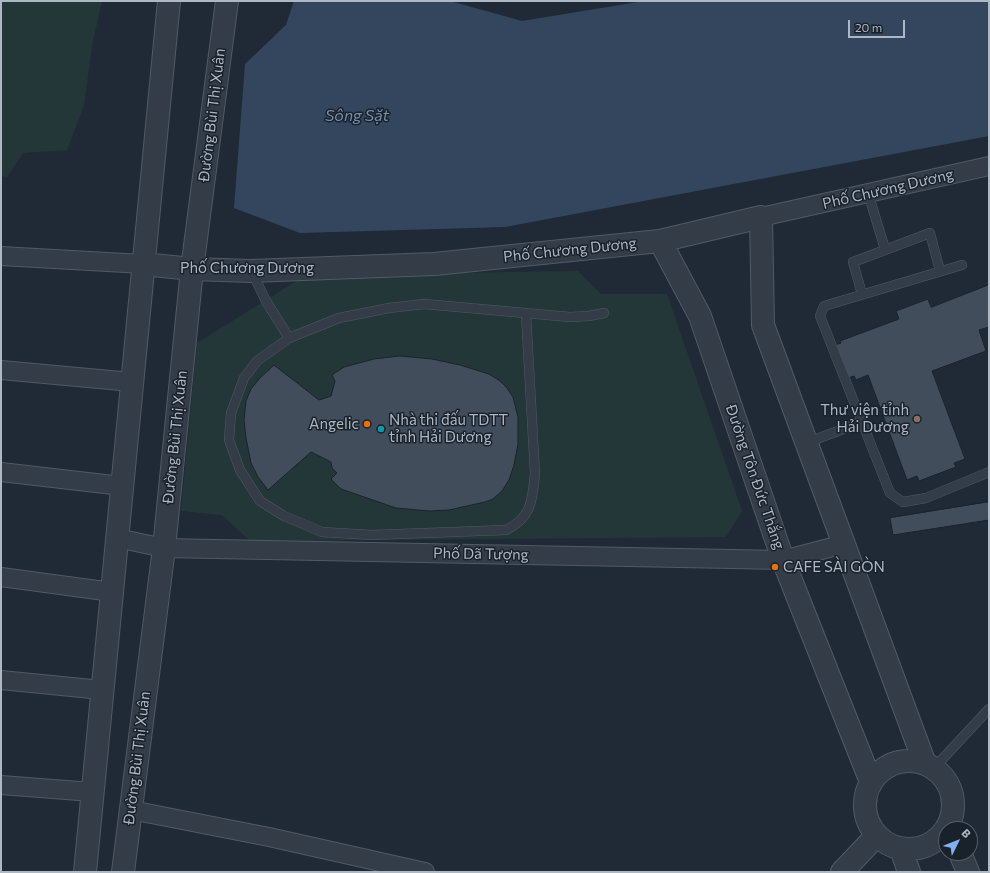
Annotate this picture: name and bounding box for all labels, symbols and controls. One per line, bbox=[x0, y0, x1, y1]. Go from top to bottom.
scale bar bbox=[850, 12, 907, 38]
text: 20 m bbox=[855, 20, 882, 34]
street label: Đường Bùi Thị Xuân bbox=[195, 47, 229, 183]
water label: Sông Sặt bbox=[325, 106, 389, 126]
street label: Phố Chương Dương bbox=[821, 165, 955, 213]
street label: Phố Chương Dương bbox=[502, 234, 638, 266]
street label: Phố Chương Dương bbox=[180, 259, 314, 277]
street label: Đường Bùi Thị Xuân bbox=[159, 369, 191, 505]
place label: Thư viện tỉnh Hải Dương bbox=[820, 401, 909, 436]
street label: Đường Tôn Đức Thắng bbox=[722, 402, 788, 552]
place label: Nhà thi đấu TDTT tỉnh Hải Dương bbox=[389, 411, 508, 446]
marker: Thư viện tỉnh Hải Dương bbox=[912, 414, 922, 424]
place label: Angelic bbox=[309, 415, 359, 433]
marker: Angelic bbox=[362, 419, 372, 429]
marker: Nhà thi đấu TDTT tỉnh Hải Dương bbox=[376, 424, 386, 434]
street label: Phố Dã Tượng bbox=[433, 544, 529, 564]
place label: CAFE SÀI GÒN bbox=[783, 558, 885, 576]
marker: CAFE SÀI GÒN bbox=[770, 562, 780, 572]
street label: Đường Bùi Thị Xuân bbox=[120, 690, 154, 826]
north arrow bbox=[938, 821, 978, 861]
text: B bbox=[959, 826, 974, 840]

